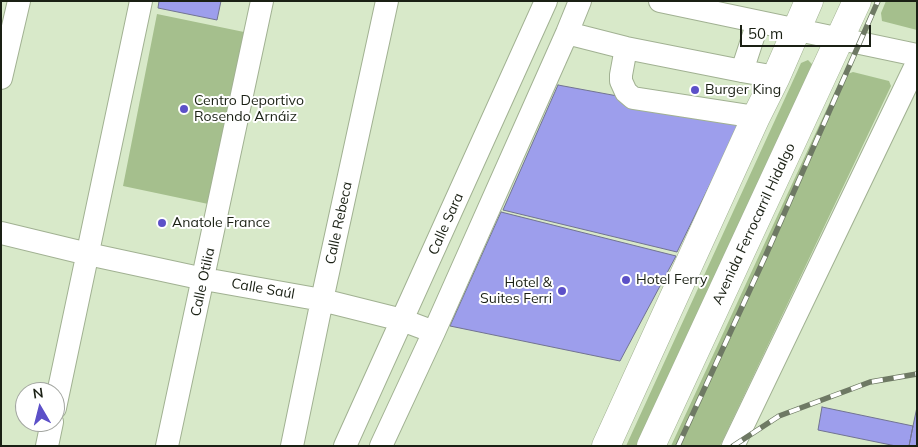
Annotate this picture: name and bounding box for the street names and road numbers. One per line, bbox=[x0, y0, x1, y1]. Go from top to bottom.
street label: Avenida Ferrocarril Hidalgo bbox=[709, 140, 799, 308]
street label: Calle Rebeca bbox=[322, 180, 356, 266]
street label: Calle Sara bbox=[425, 190, 467, 258]
street label: Calle Otilia bbox=[188, 246, 218, 318]
street label: Calle Saúl bbox=[230, 275, 296, 303]

